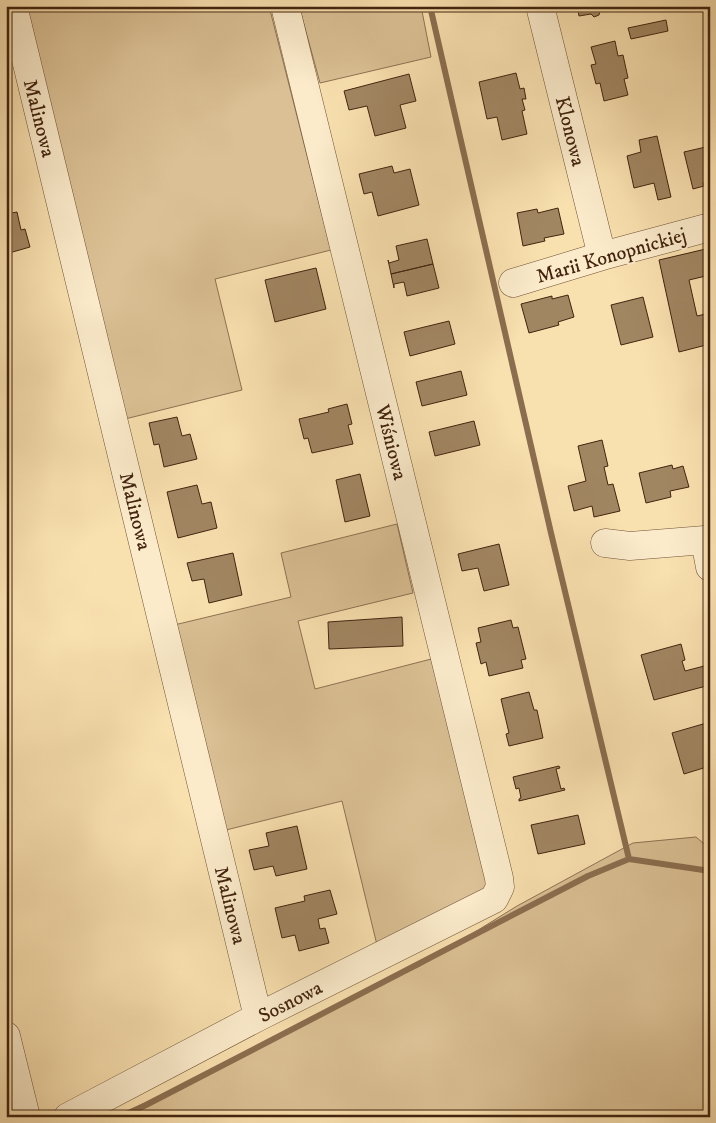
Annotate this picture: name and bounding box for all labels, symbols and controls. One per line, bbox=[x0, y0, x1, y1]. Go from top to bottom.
street label: Malinowa bbox=[17, 77, 60, 160]
street label: Klonowa bbox=[549, 94, 590, 169]
street label: Marii Konopnickiej bbox=[534, 223, 689, 290]
street label: Wiśniowa bbox=[369, 401, 412, 483]
street label: Malinowa bbox=[113, 470, 156, 553]
street label: Malinowa bbox=[208, 864, 251, 947]
street label: Sosnowa bbox=[255, 975, 327, 1029]

